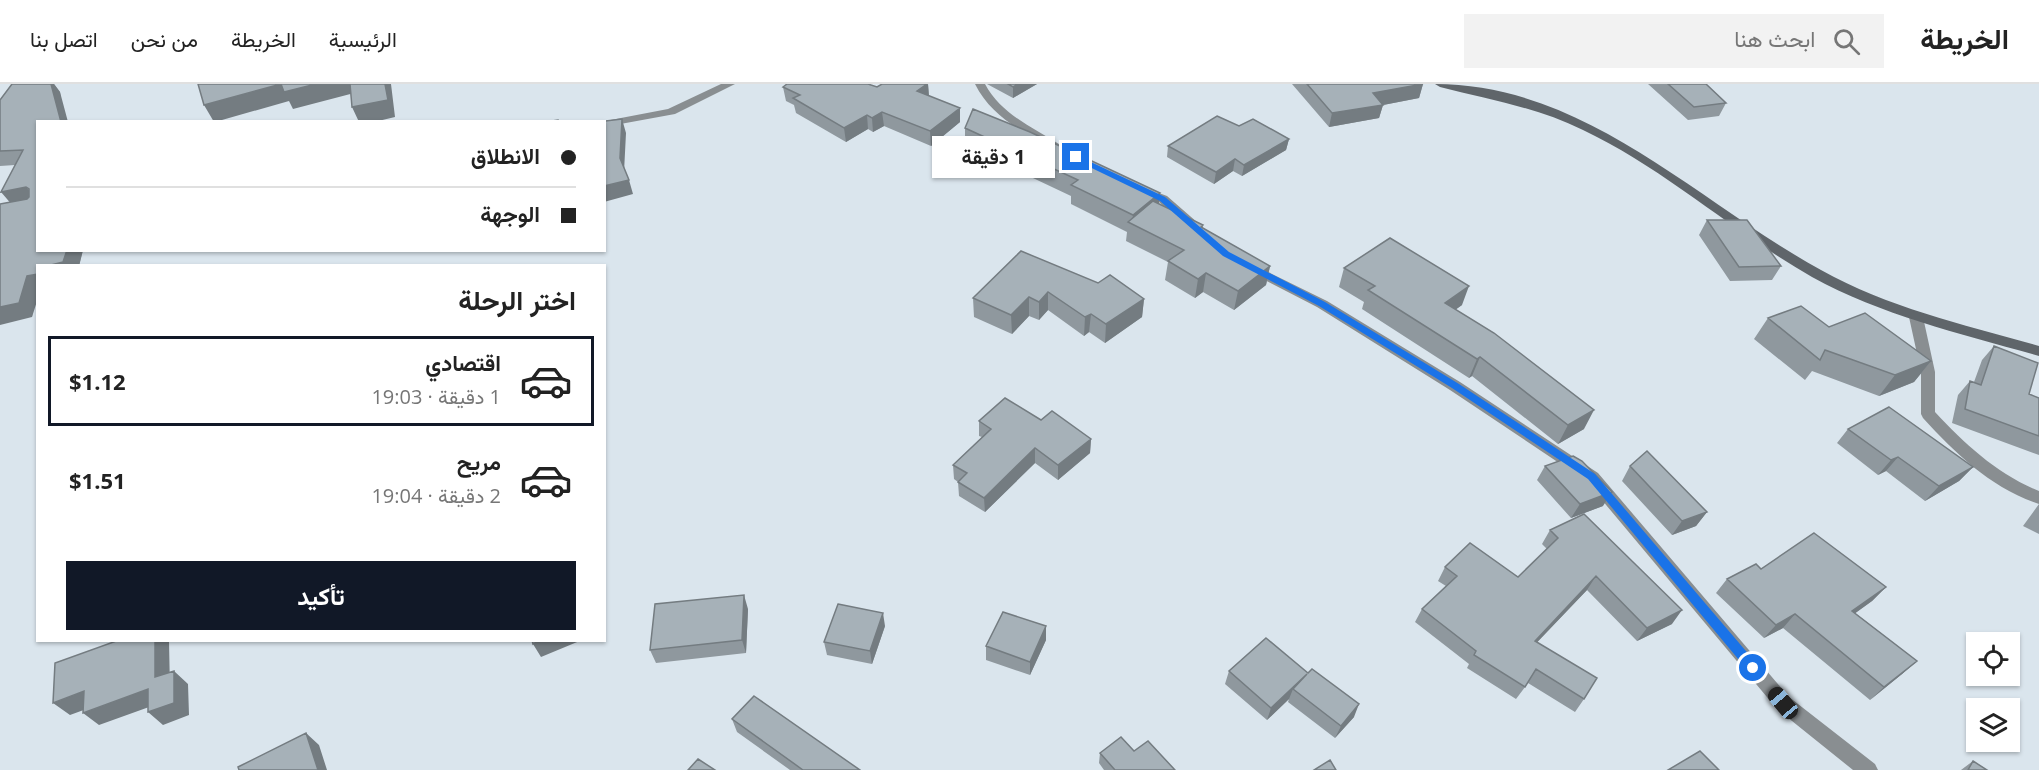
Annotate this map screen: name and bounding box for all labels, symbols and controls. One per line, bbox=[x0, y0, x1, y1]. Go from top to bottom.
search box bbox=[1464, 14, 1884, 68]
text: الخريطة bbox=[1920, 19, 2009, 57]
text: ابحث هنا bbox=[1734, 23, 1815, 53]
text: اتصل بنا bbox=[30, 25, 98, 53]
text: من نحن bbox=[131, 25, 198, 53]
text: الخريطة bbox=[231, 25, 296, 53]
text: الرئيسية bbox=[329, 25, 397, 53]
icon: search bbox=[1830, 25, 1863, 58]
callout: 1 دقيقة bbox=[932, 136, 1055, 178]
text: الانطلاق bbox=[471, 140, 540, 170]
text: 1 دقيقة bbox=[962, 143, 1025, 170]
route end bbox=[1062, 143, 1089, 170]
text: الوجهة bbox=[480, 198, 540, 228]
text: اختر الرحلة bbox=[458, 281, 576, 318]
text: اقتصادي bbox=[425, 347, 501, 377]
icon: car bbox=[519, 354, 573, 408]
text: $1.12 bbox=[69, 366, 126, 396]
text: 1 دقيقة · 19:03 bbox=[371, 383, 501, 410]
text: مريح bbox=[457, 446, 501, 476]
icon: car bbox=[519, 453, 573, 507]
text: $1.51 bbox=[69, 465, 126, 495]
text: 2 دقيقة · 19:04 bbox=[371, 482, 501, 509]
button: تأكيد bbox=[66, 561, 576, 630]
map controls bbox=[1966, 632, 2020, 752]
button: locate bbox=[1966, 632, 2020, 686]
route start bbox=[1739, 654, 1766, 681]
car bbox=[1765, 683, 1801, 723]
button: layers bbox=[1966, 698, 2020, 752]

